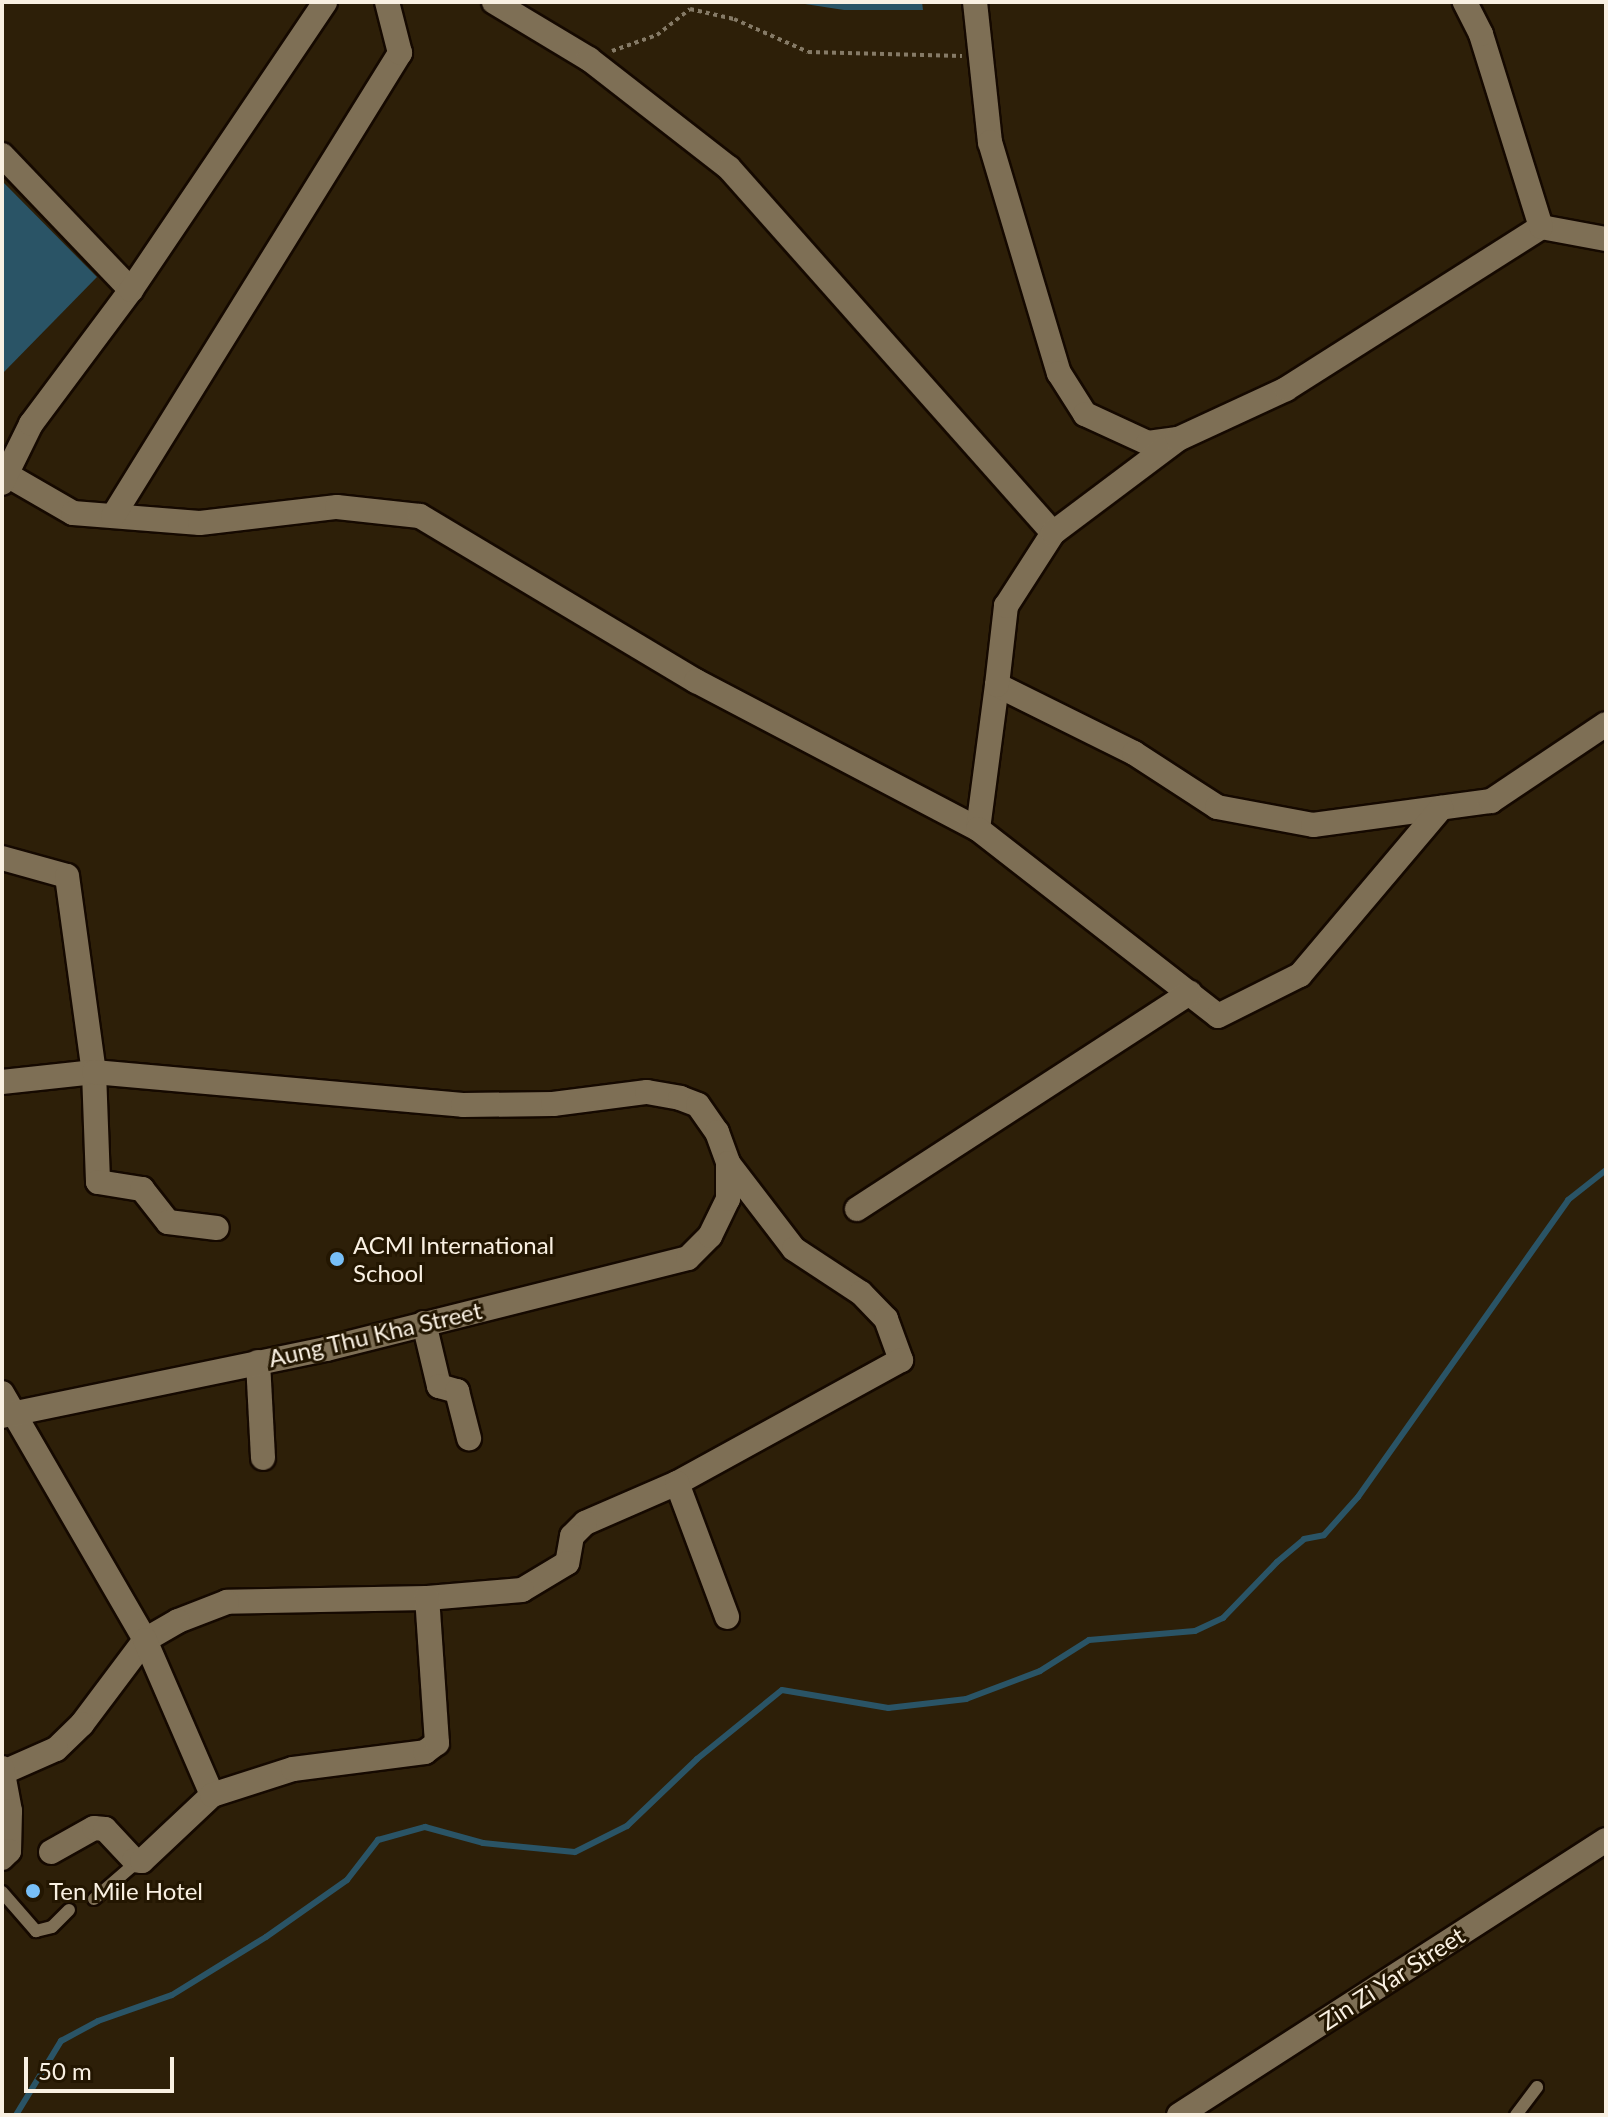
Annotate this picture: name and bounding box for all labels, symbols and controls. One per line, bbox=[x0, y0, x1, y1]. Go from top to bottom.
place label: ACMI International School bbox=[353, 1231, 554, 1287]
marker: ACMI International School bbox=[328, 1250, 346, 1268]
street label: Aung Thu Kha Street bbox=[265, 1295, 485, 1373]
place label: Ten Mile Hotel bbox=[49, 1877, 203, 1905]
marker: Ten Mile Hotel bbox=[24, 1882, 42, 1900]
street label: Zin Zi Yar Street bbox=[1314, 1920, 1470, 2036]
scale bar bbox=[28, 2041, 178, 2091]
text: 50 m bbox=[38, 2056, 92, 2085]

